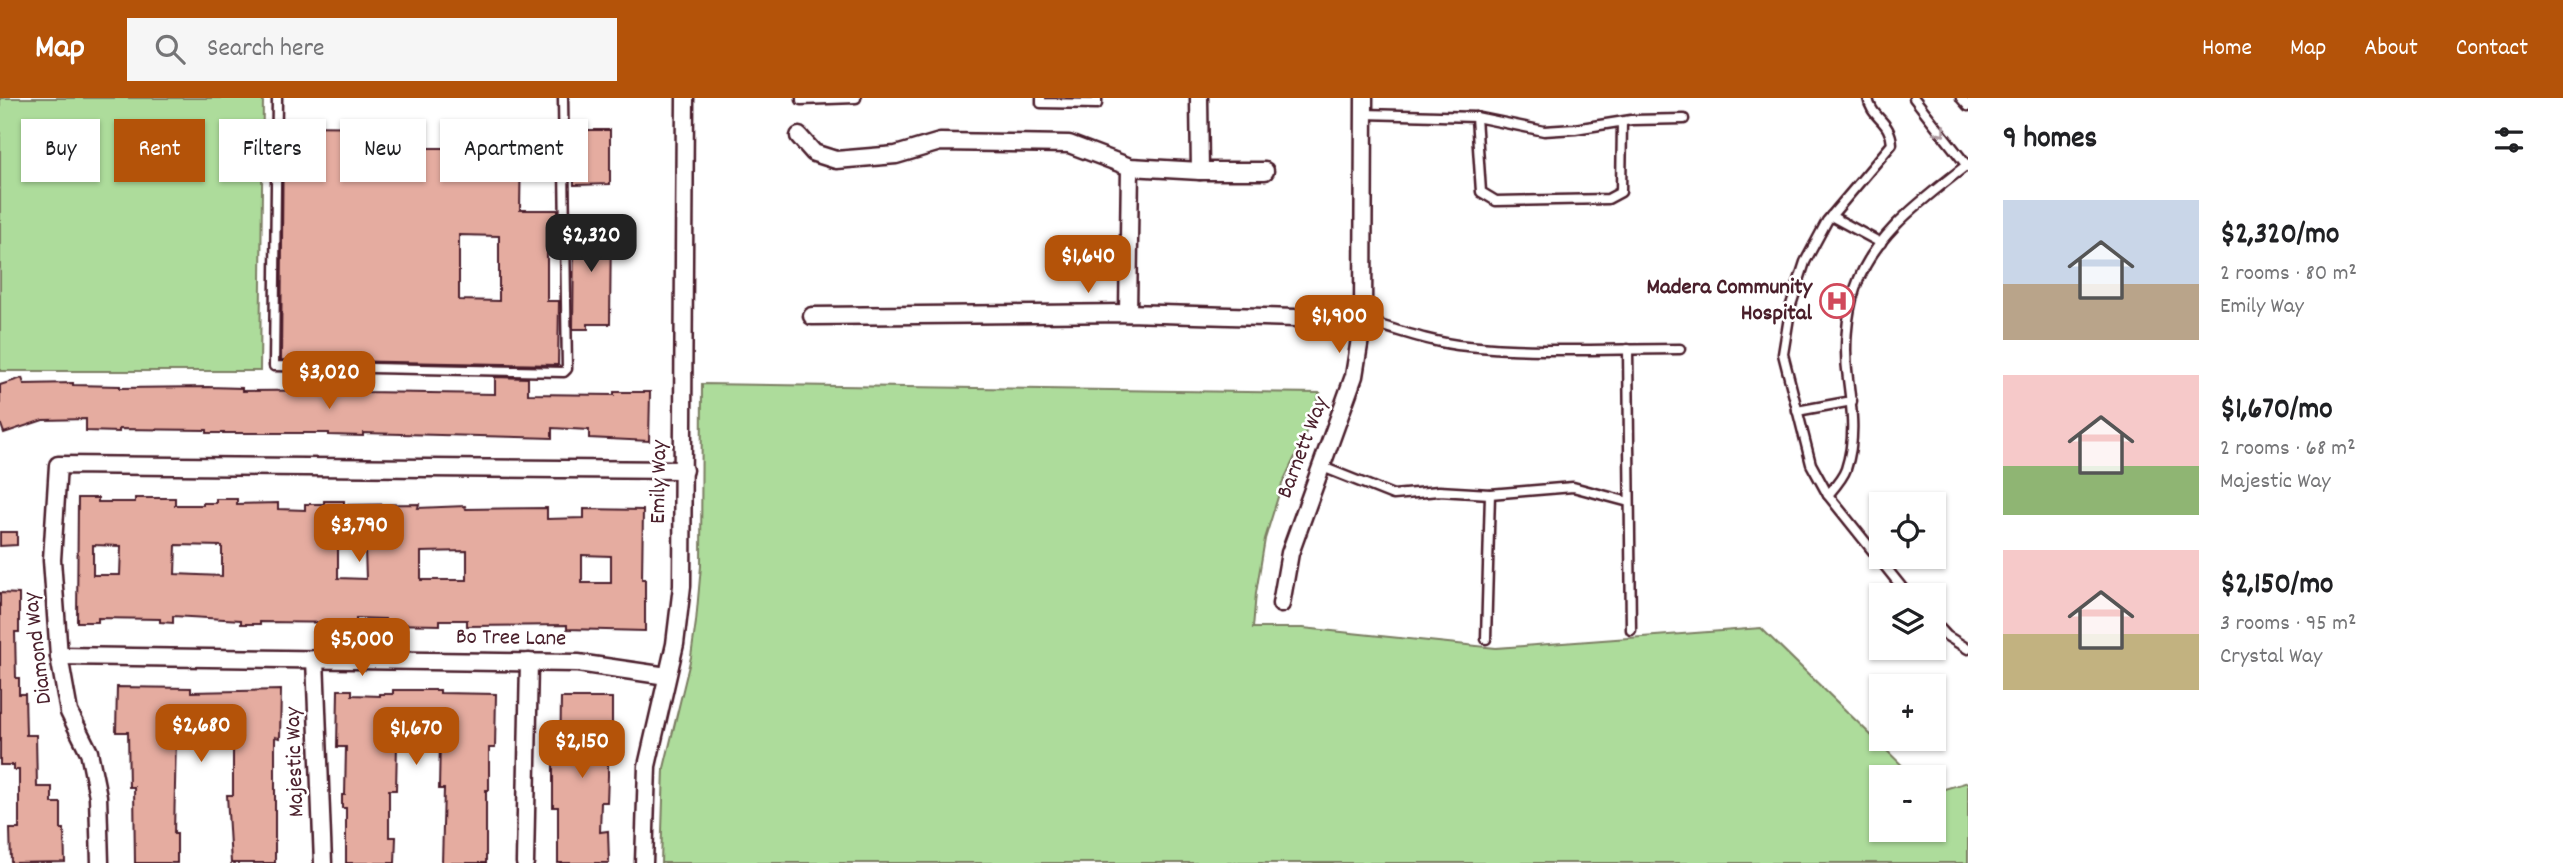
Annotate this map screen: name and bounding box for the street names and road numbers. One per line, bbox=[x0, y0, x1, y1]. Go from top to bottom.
street label: Barnett Way bbox=[1270, 392, 1339, 504]
street label: Emily Way bbox=[643, 439, 677, 524]
street label: Diamond Way bbox=[16, 589, 62, 706]
street label: Bo Tree Lane bbox=[455, 622, 567, 656]
street label: Majestic Way bbox=[278, 705, 314, 818]

